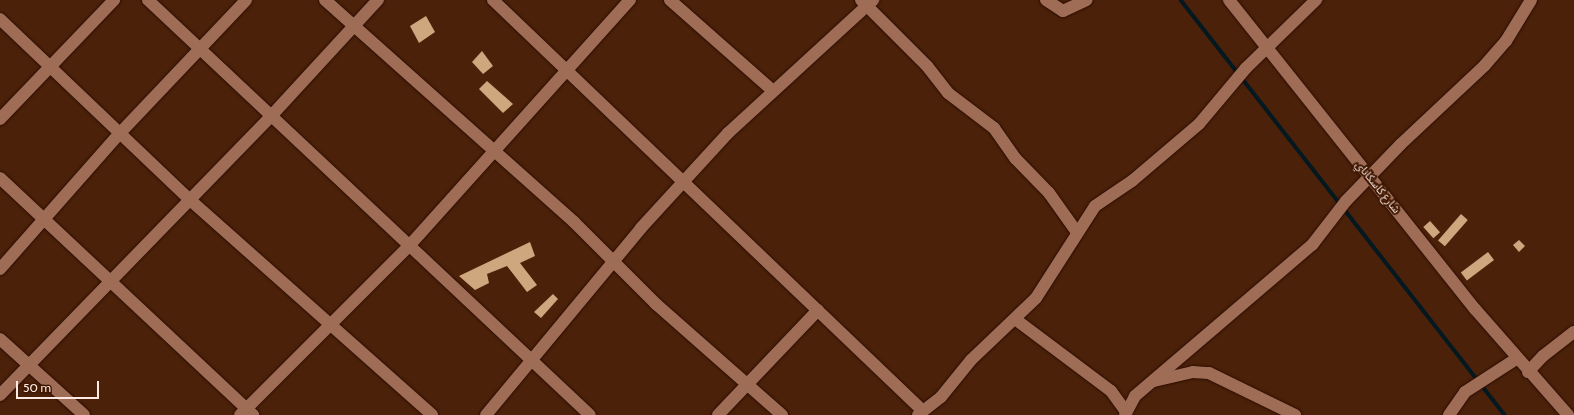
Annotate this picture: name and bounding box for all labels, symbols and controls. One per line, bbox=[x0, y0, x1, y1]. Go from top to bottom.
street label: شارع كاسكاناي bbox=[1353, 158, 1403, 216]
scale bar bbox=[18, 373, 101, 399]
text: 50 m bbox=[23, 380, 51, 395]

